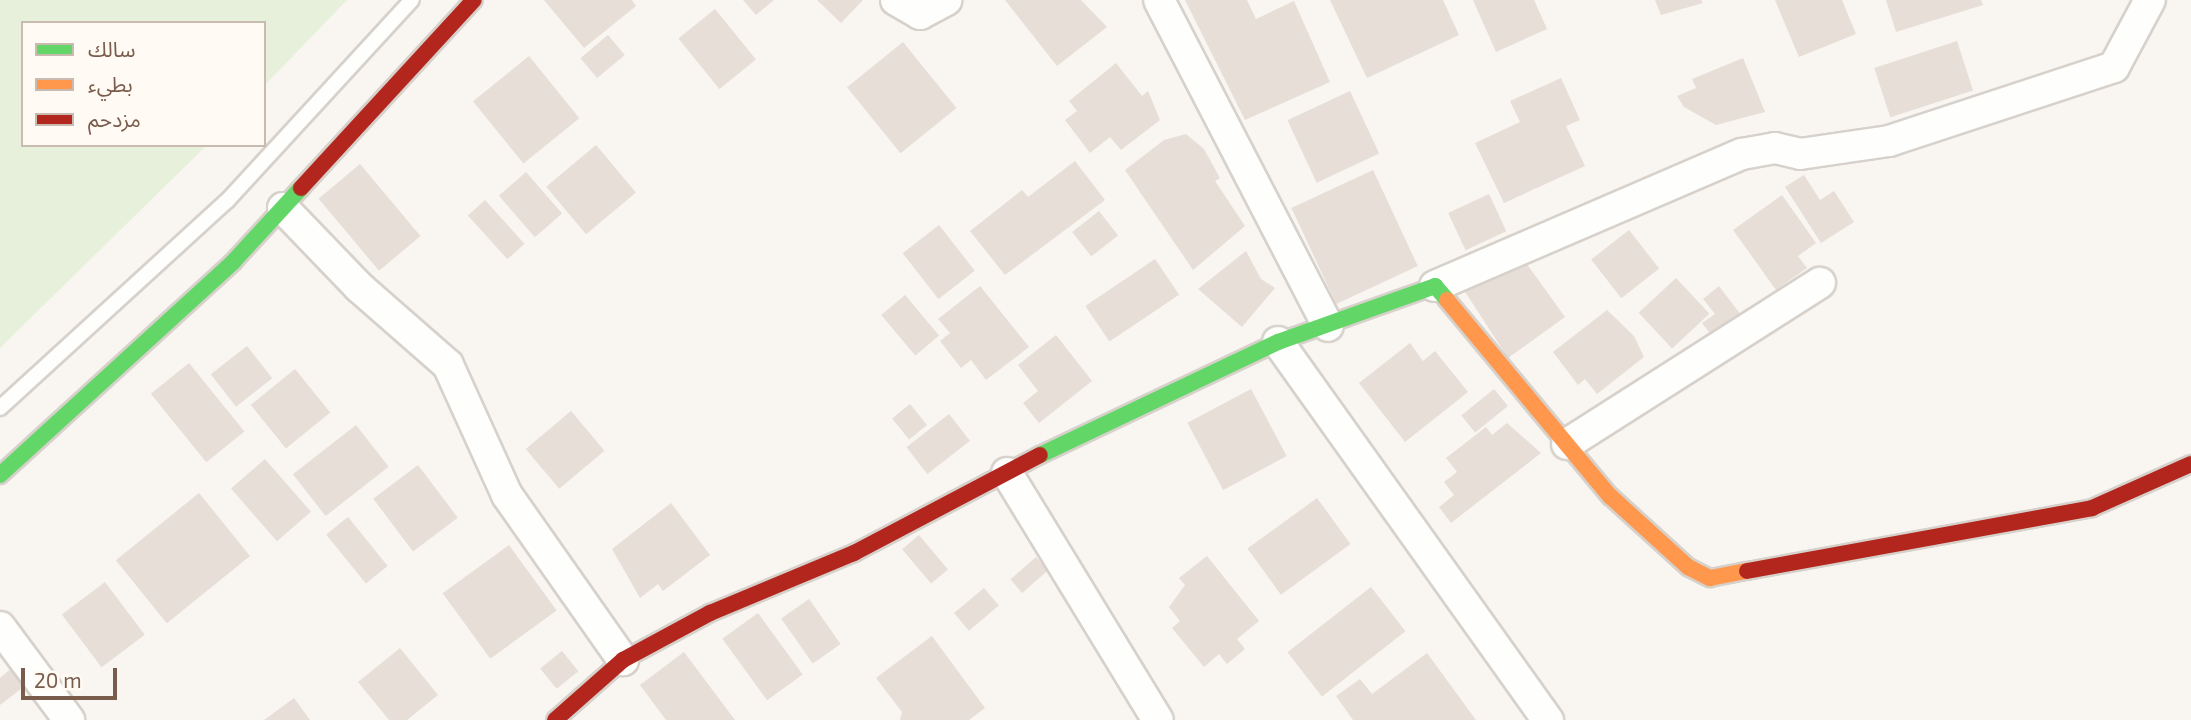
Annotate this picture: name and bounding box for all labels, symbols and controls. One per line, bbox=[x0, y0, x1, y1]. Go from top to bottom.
legend bbox=[21, 21, 266, 147]
text: سالك bbox=[88, 36, 135, 61]
text: بطيء bbox=[88, 71, 133, 96]
text: مزدحم bbox=[88, 106, 141, 131]
scale bar bbox=[24, 654, 121, 698]
text: 20 m bbox=[34, 667, 82, 692]

